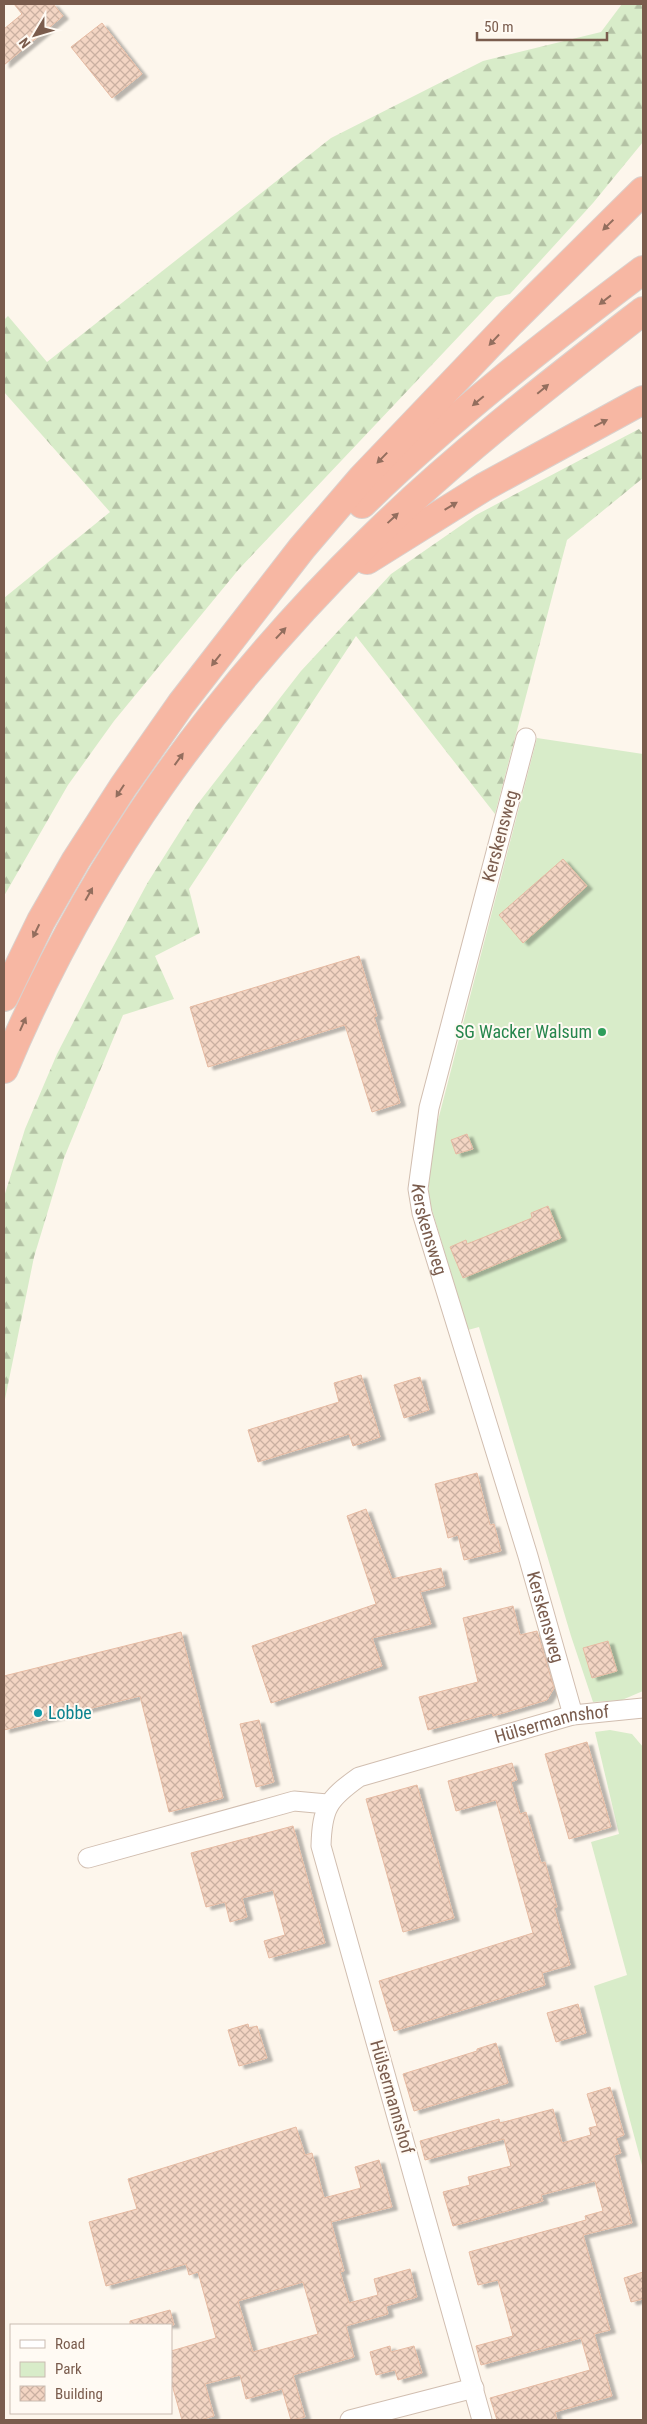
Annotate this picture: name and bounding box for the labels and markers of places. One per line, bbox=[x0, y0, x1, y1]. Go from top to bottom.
place label: SG Wacker Walsum bbox=[455, 1021, 592, 1042]
marker: SG Wacker Walsum bbox=[596, 1026, 608, 1038]
place label: Lobbe bbox=[48, 1702, 92, 1723]
marker: Lobbe bbox=[32, 1707, 44, 1719]

